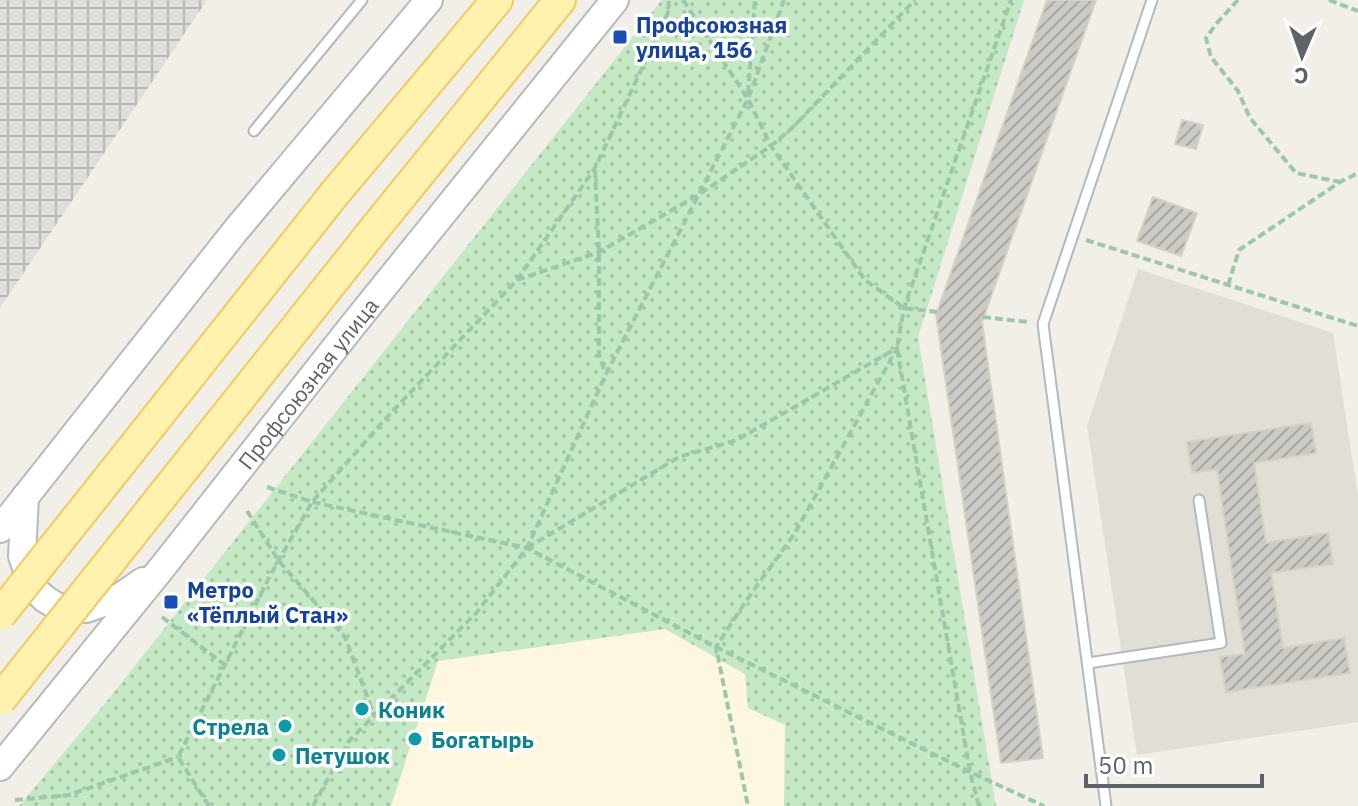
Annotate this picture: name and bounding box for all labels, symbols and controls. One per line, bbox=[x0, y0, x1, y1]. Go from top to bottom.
place label: Профсоюзная улица, 156 bbox=[636, 10, 788, 64]
north arrow bbox=[1262, 16, 1342, 96]
marker: Профсоюзная улица, 156 bbox=[611, 28, 629, 46]
text: С bbox=[1294, 62, 1309, 91]
street label: Профсоюзная улица bbox=[231, 291, 384, 475]
place label: Метро «Тёплый Стан» bbox=[187, 575, 348, 629]
marker: Метро «Тёплый Стан» bbox=[162, 593, 180, 611]
place label: Коник bbox=[378, 695, 445, 724]
marker: Коник bbox=[353, 700, 371, 718]
place label: Стрела bbox=[192, 712, 269, 741]
marker: Стрела bbox=[276, 717, 294, 735]
place label: Богатырь bbox=[431, 725, 534, 754]
marker: Богатырь bbox=[406, 730, 424, 748]
scale bar bbox=[1086, 738, 1262, 788]
place label: Петушок bbox=[295, 741, 390, 770]
marker: Петушок bbox=[270, 746, 288, 764]
text: 50 m bbox=[1098, 749, 1153, 781]

